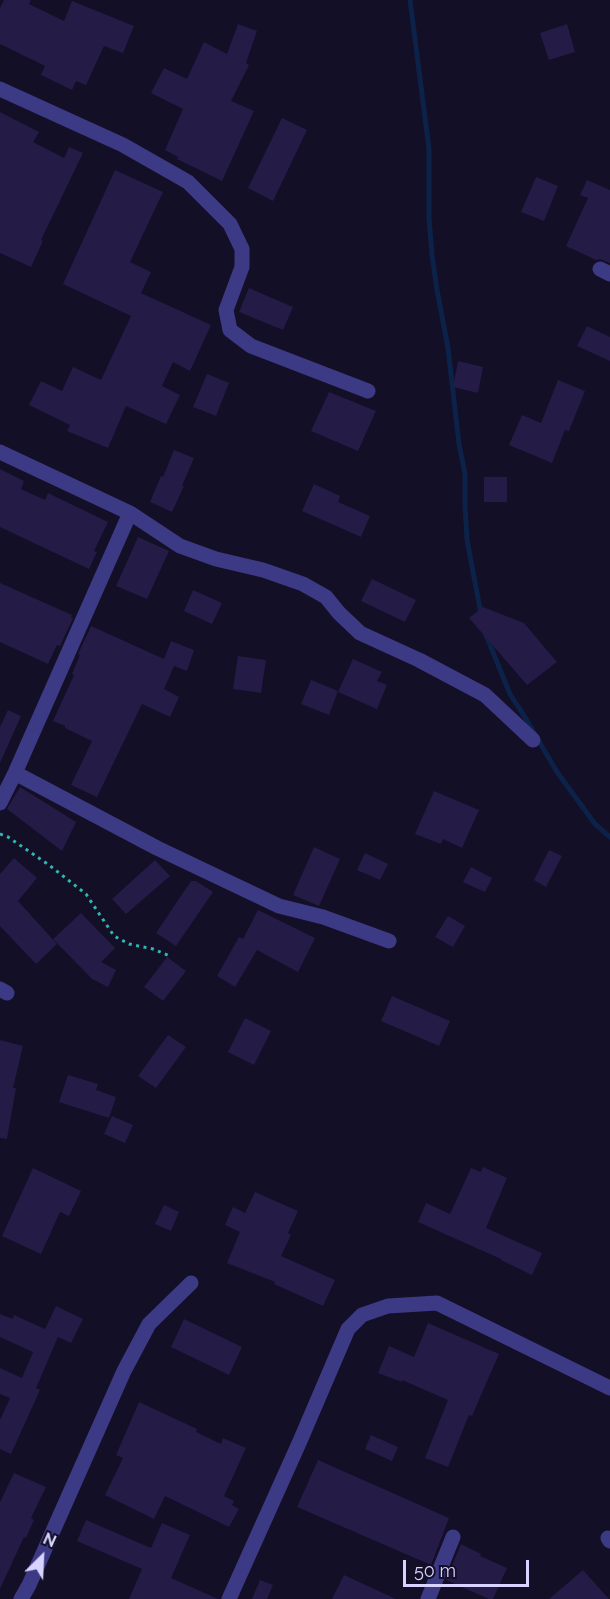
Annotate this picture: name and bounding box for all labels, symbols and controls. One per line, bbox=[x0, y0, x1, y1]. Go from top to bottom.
north arrow bbox=[12, 1527, 72, 1587]
text: N bbox=[40, 1529, 59, 1551]
scale bar bbox=[406, 1548, 532, 1586]
text: 50 m bbox=[414, 1560, 456, 1581]

